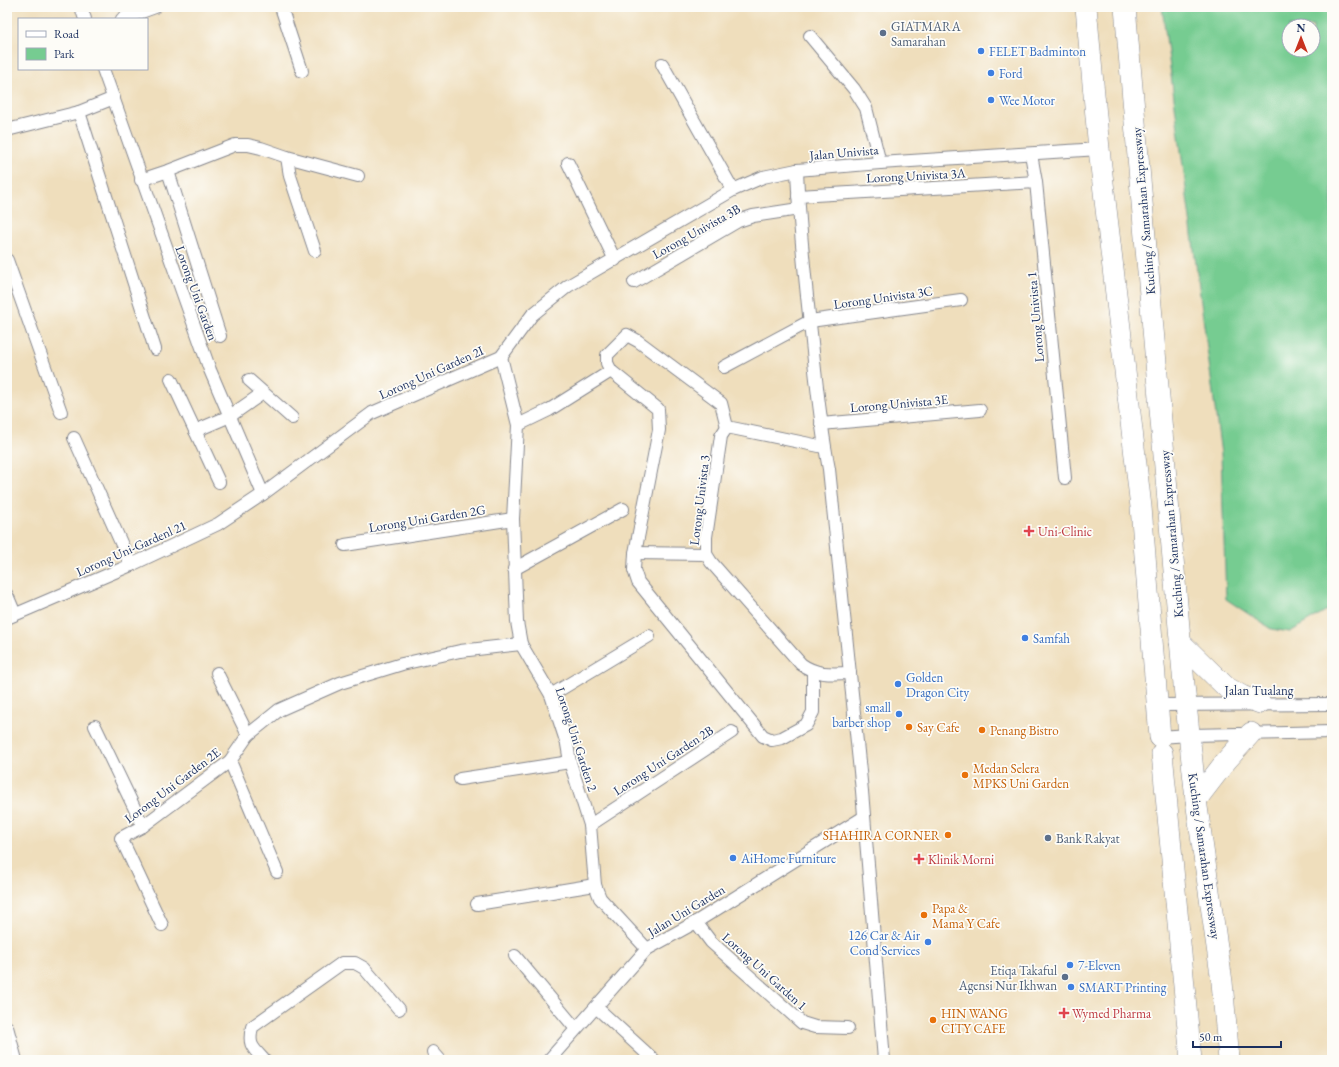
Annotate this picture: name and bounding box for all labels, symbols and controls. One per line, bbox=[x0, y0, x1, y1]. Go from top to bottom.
legend bbox=[18, 18, 148, 70]
place label: GIATMARA Samarahan bbox=[891, 18, 962, 50]
north arrow bbox=[1281, 18, 1321, 58]
text: N bbox=[1297, 21, 1306, 35]
text: Road bbox=[54, 26, 80, 42]
marker: GIATMARA Samarahan bbox=[878, 28, 888, 38]
place label: FELET Badminton bbox=[989, 43, 1086, 60]
text: Park bbox=[54, 46, 75, 62]
marker: FELET Badminton bbox=[976, 46, 986, 56]
place label: Ford bbox=[999, 65, 1023, 82]
marker: Ford bbox=[986, 68, 996, 78]
place label: Wee Motor bbox=[999, 92, 1056, 109]
marker: Wee Motor bbox=[986, 95, 996, 105]
street label: Kuching / Samarahan Expressway bbox=[1128, 126, 1159, 295]
street label: Jalan Univista bbox=[808, 141, 880, 164]
street label: Lorong Univista 3A bbox=[866, 164, 967, 187]
street label: Lorong Univista 3B bbox=[649, 200, 744, 263]
street label: Lorong Uni Garden bbox=[171, 243, 222, 343]
street label: Lorong Univista 1 bbox=[1023, 271, 1048, 363]
street label: Lorong Univista 3C bbox=[832, 282, 934, 313]
street label: Lorong Uni Garden 2I bbox=[376, 341, 487, 403]
street label: Lorong Univista 3E bbox=[849, 391, 949, 416]
street label: Kuching / Samarahan Expressway bbox=[1156, 449, 1187, 618]
street label: Lorong Univista 3 bbox=[686, 454, 713, 546]
street label: Lorong Uni Garden 2G bbox=[367, 501, 487, 536]
street label: Lorong Uni-Gardenl 21 bbox=[73, 517, 189, 580]
place label: Uni-Clinic bbox=[1038, 523, 1092, 540]
marker: Uni-Clinic bbox=[1023, 525, 1035, 537]
place label: Samfah bbox=[1033, 630, 1070, 647]
marker: Samfah bbox=[1020, 633, 1030, 643]
place label: Golden Dragon City bbox=[906, 669, 969, 701]
marker: Golden Dragon City bbox=[893, 679, 903, 689]
street label: Jalan Tualang bbox=[1224, 682, 1294, 699]
street label: Lorong Uni Garden 2 bbox=[552, 685, 602, 794]
place label: small barber shop bbox=[832, 699, 891, 731]
marker: small barber shop bbox=[894, 709, 904, 719]
place label: Say Cafe bbox=[917, 719, 960, 736]
street label: Lorong Uni Garden 2B bbox=[610, 721, 717, 799]
marker: Say Cafe bbox=[904, 722, 914, 732]
place label: Penang Bistro bbox=[990, 722, 1059, 739]
marker: Penang Bistro bbox=[977, 725, 987, 735]
street label: Lorong Uni Garden 2E bbox=[121, 744, 224, 827]
place label: Medan Selera MPKS Uni Garden bbox=[973, 760, 1069, 792]
marker: Medan Selera MPKS Uni Garden bbox=[960, 770, 970, 780]
street label: Kuching / Samarahan Expressway bbox=[1184, 772, 1225, 941]
place label: SHAHIRA CORNER bbox=[823, 827, 941, 844]
marker: SHAHIRA CORNER bbox=[943, 830, 953, 840]
place label: Bank Rakyat bbox=[1056, 830, 1120, 847]
marker: Bank Rakyat bbox=[1043, 833, 1053, 843]
place label: AiHome Furniture bbox=[740, 850, 836, 867]
place label: Klinik Morni bbox=[928, 851, 994, 868]
marker: AiHome Furniture bbox=[728, 853, 738, 863]
marker: Klinik Morni bbox=[913, 853, 925, 865]
street label: Jalan Uni Garden bbox=[644, 881, 728, 941]
place label: Papa & Mama Y Cafe bbox=[932, 900, 1000, 932]
marker: Papa & Mama Y Cafe bbox=[919, 910, 929, 920]
place label: 126 Car & Air Cond Services bbox=[848, 927, 921, 959]
street label: Lorong Uni Garden 1 bbox=[719, 929, 811, 1014]
marker: 126 Car & Air Cond Services bbox=[923, 937, 933, 947]
place label: 7-Eleven bbox=[1078, 957, 1121, 974]
marker: 7-Eleven bbox=[1065, 960, 1075, 970]
place label: Etiqa Takaful Agensi Nur Ikhwan bbox=[958, 962, 1057, 994]
marker: Etiqa Takaful Agensi Nur Ikhwan bbox=[1060, 972, 1070, 982]
place label: SMART Printing bbox=[1079, 979, 1167, 996]
marker: SMART Printing bbox=[1066, 982, 1076, 992]
place label: HIN WANG CITY CAFE bbox=[941, 1005, 1008, 1037]
place label: Wymed Pharma bbox=[1072, 1005, 1152, 1022]
marker: Wymed Pharma bbox=[1059, 1008, 1069, 1018]
marker: HIN WANG CITY CAFE bbox=[928, 1015, 938, 1025]
scale bar bbox=[1193, 1023, 1281, 1049]
text: 50 m bbox=[1199, 1029, 1223, 1045]

